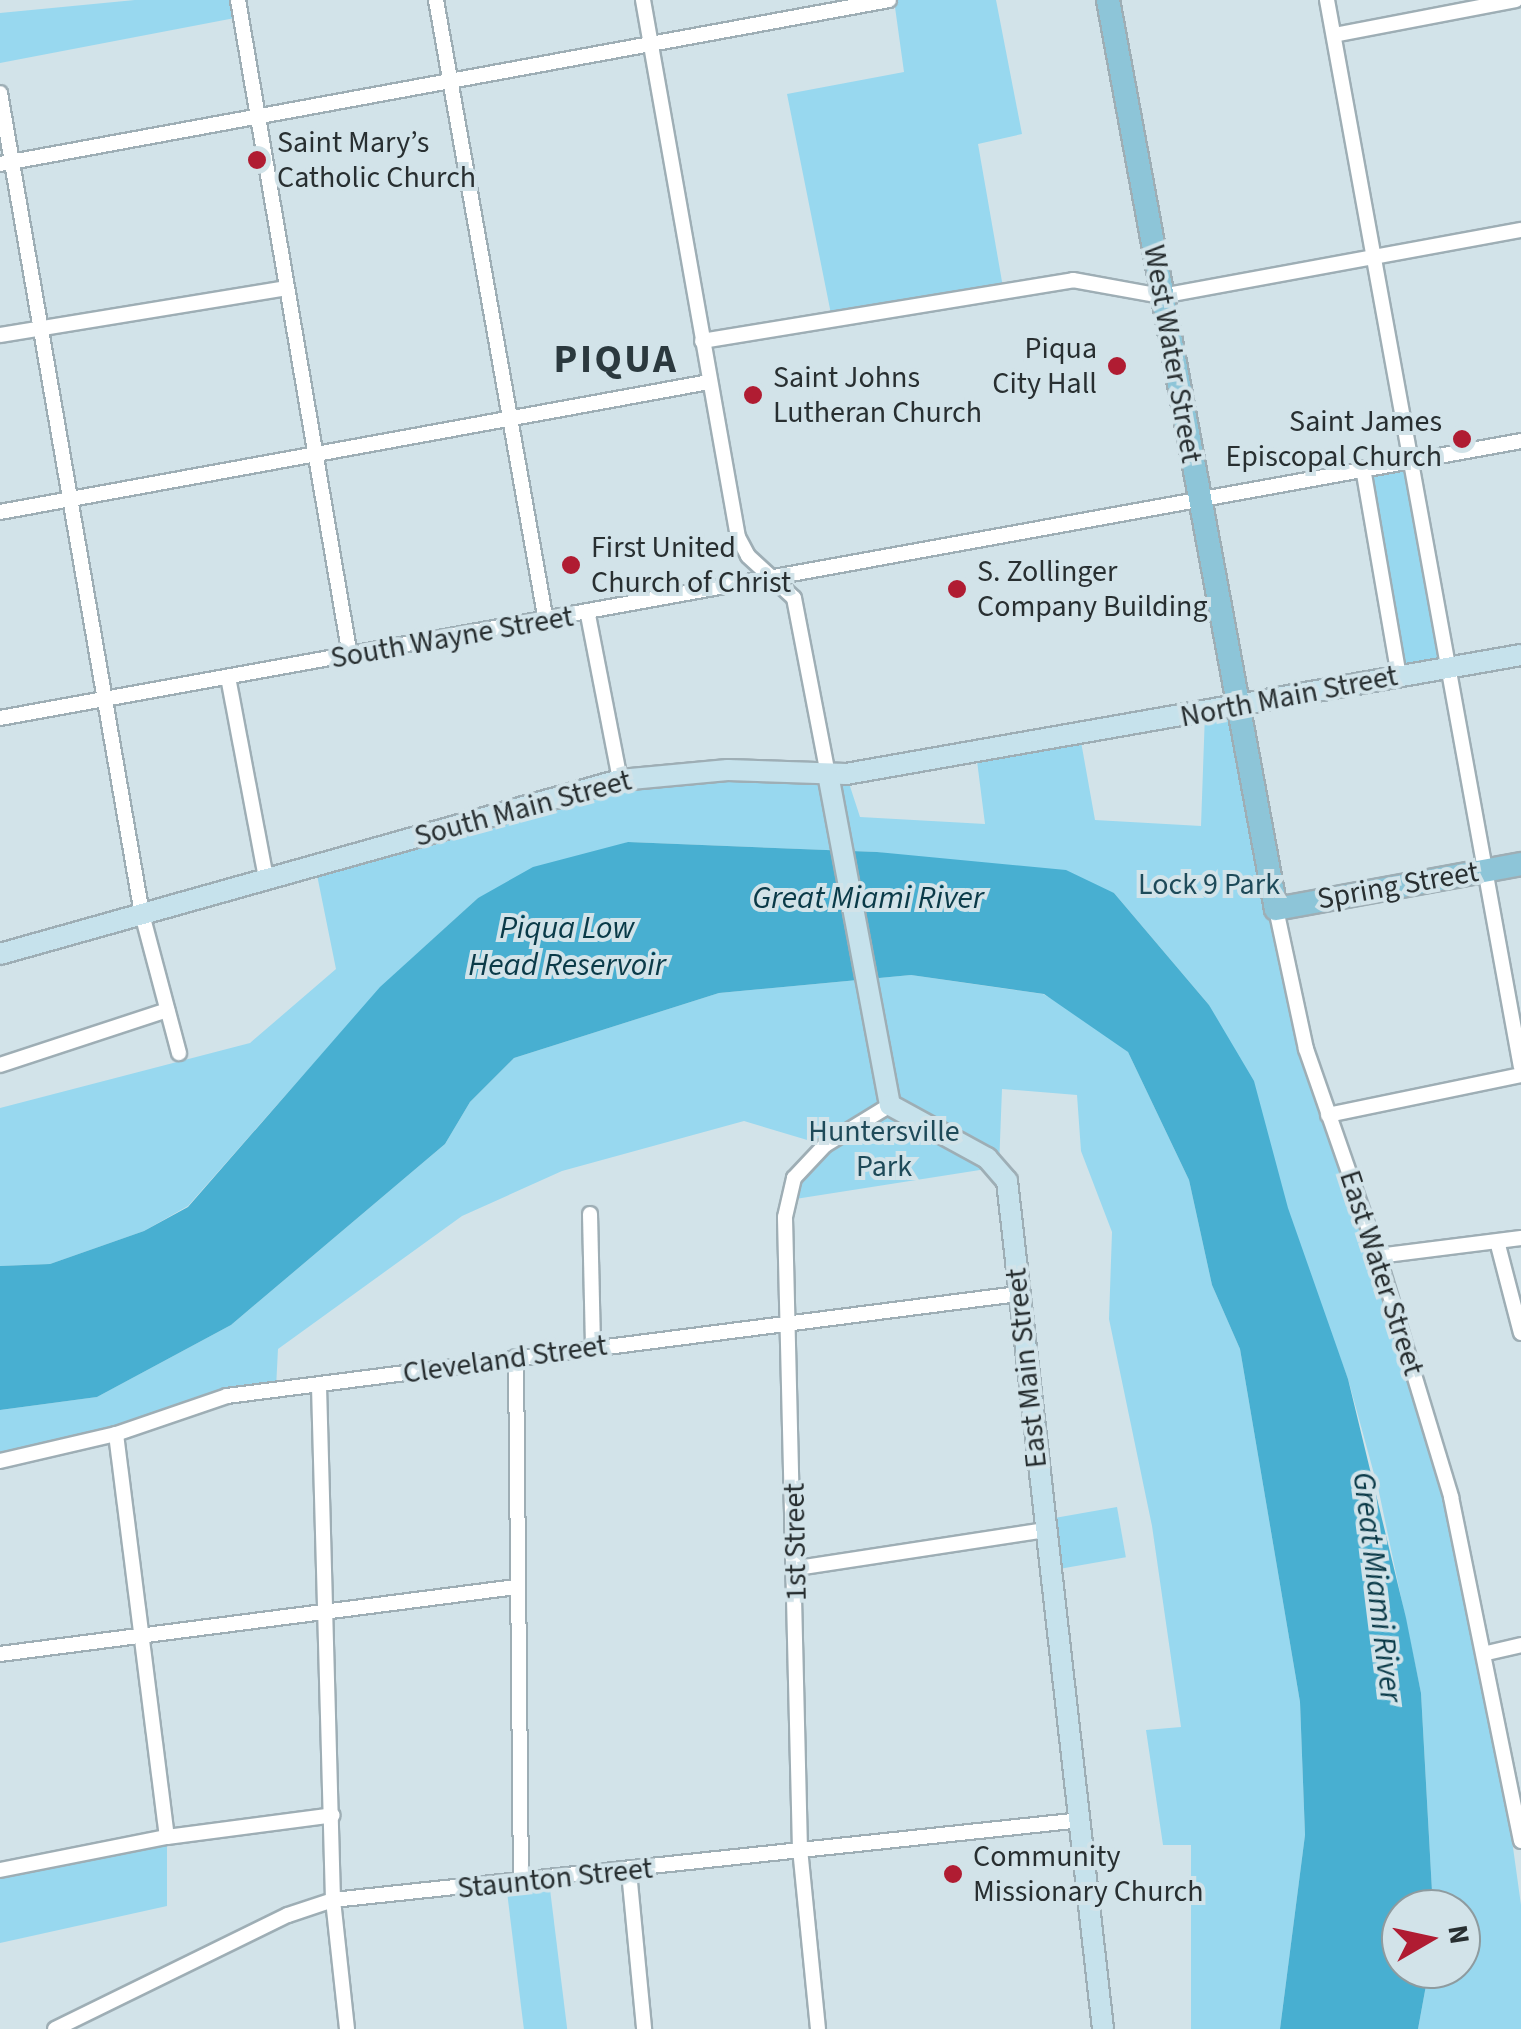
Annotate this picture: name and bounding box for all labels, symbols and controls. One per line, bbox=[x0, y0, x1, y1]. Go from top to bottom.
place label: Saint Mary’s Catholic Church bbox=[277, 125, 476, 196]
marker: Saint Mary’s Catholic Church bbox=[246, 149, 268, 171]
street label: West Water Street bbox=[1135, 242, 1209, 466]
place label: Piqua City Hall bbox=[992, 331, 1097, 402]
district label: PIQUA bbox=[554, 336, 678, 384]
marker: Piqua City Hall bbox=[1106, 355, 1128, 377]
place label: Saint Johns Lutheran Church bbox=[773, 360, 982, 430]
marker: Saint Johns Lutheran Church bbox=[742, 384, 764, 406]
place label: Saint James Episcopal Church bbox=[1225, 404, 1442, 474]
marker: Saint James Episcopal Church bbox=[1451, 428, 1473, 450]
place label: First United Church of Christ bbox=[591, 530, 791, 600]
marker: First United Church of Christ bbox=[560, 554, 582, 576]
place label: S. Zollinger Company Building bbox=[977, 554, 1208, 624]
marker: S. Zollinger Company Building bbox=[946, 578, 968, 600]
street label: South Wayne Street bbox=[328, 599, 576, 677]
street label: North Main Street bbox=[1177, 658, 1401, 736]
street label: South Main Street bbox=[411, 763, 635, 855]
street label: Spring Street bbox=[1315, 854, 1481, 918]
park label: Lock 9 Park bbox=[1138, 867, 1280, 903]
water label: Great Miami River bbox=[752, 879, 984, 917]
water label: Piqua Low Head Reservoir bbox=[468, 910, 666, 985]
park label: Huntersville Park bbox=[808, 1114, 960, 1184]
street label: East Water Street bbox=[1331, 1166, 1431, 1380]
street label: East Main Street bbox=[999, 1266, 1055, 1470]
street label: Cleveland Street bbox=[401, 1328, 609, 1392]
water label: Great Miami River bbox=[1344, 1470, 1410, 1704]
street label: 1st Street bbox=[777, 1483, 815, 1601]
place label: Community Missionary Church bbox=[973, 1839, 1204, 1910]
street label: Staunton Street bbox=[456, 1851, 654, 1907]
marker: Community Missionary Church bbox=[942, 1863, 964, 1885]
north arrow bbox=[1381, 1889, 1481, 1989]
text: N bbox=[1437, 1922, 1480, 1947]

